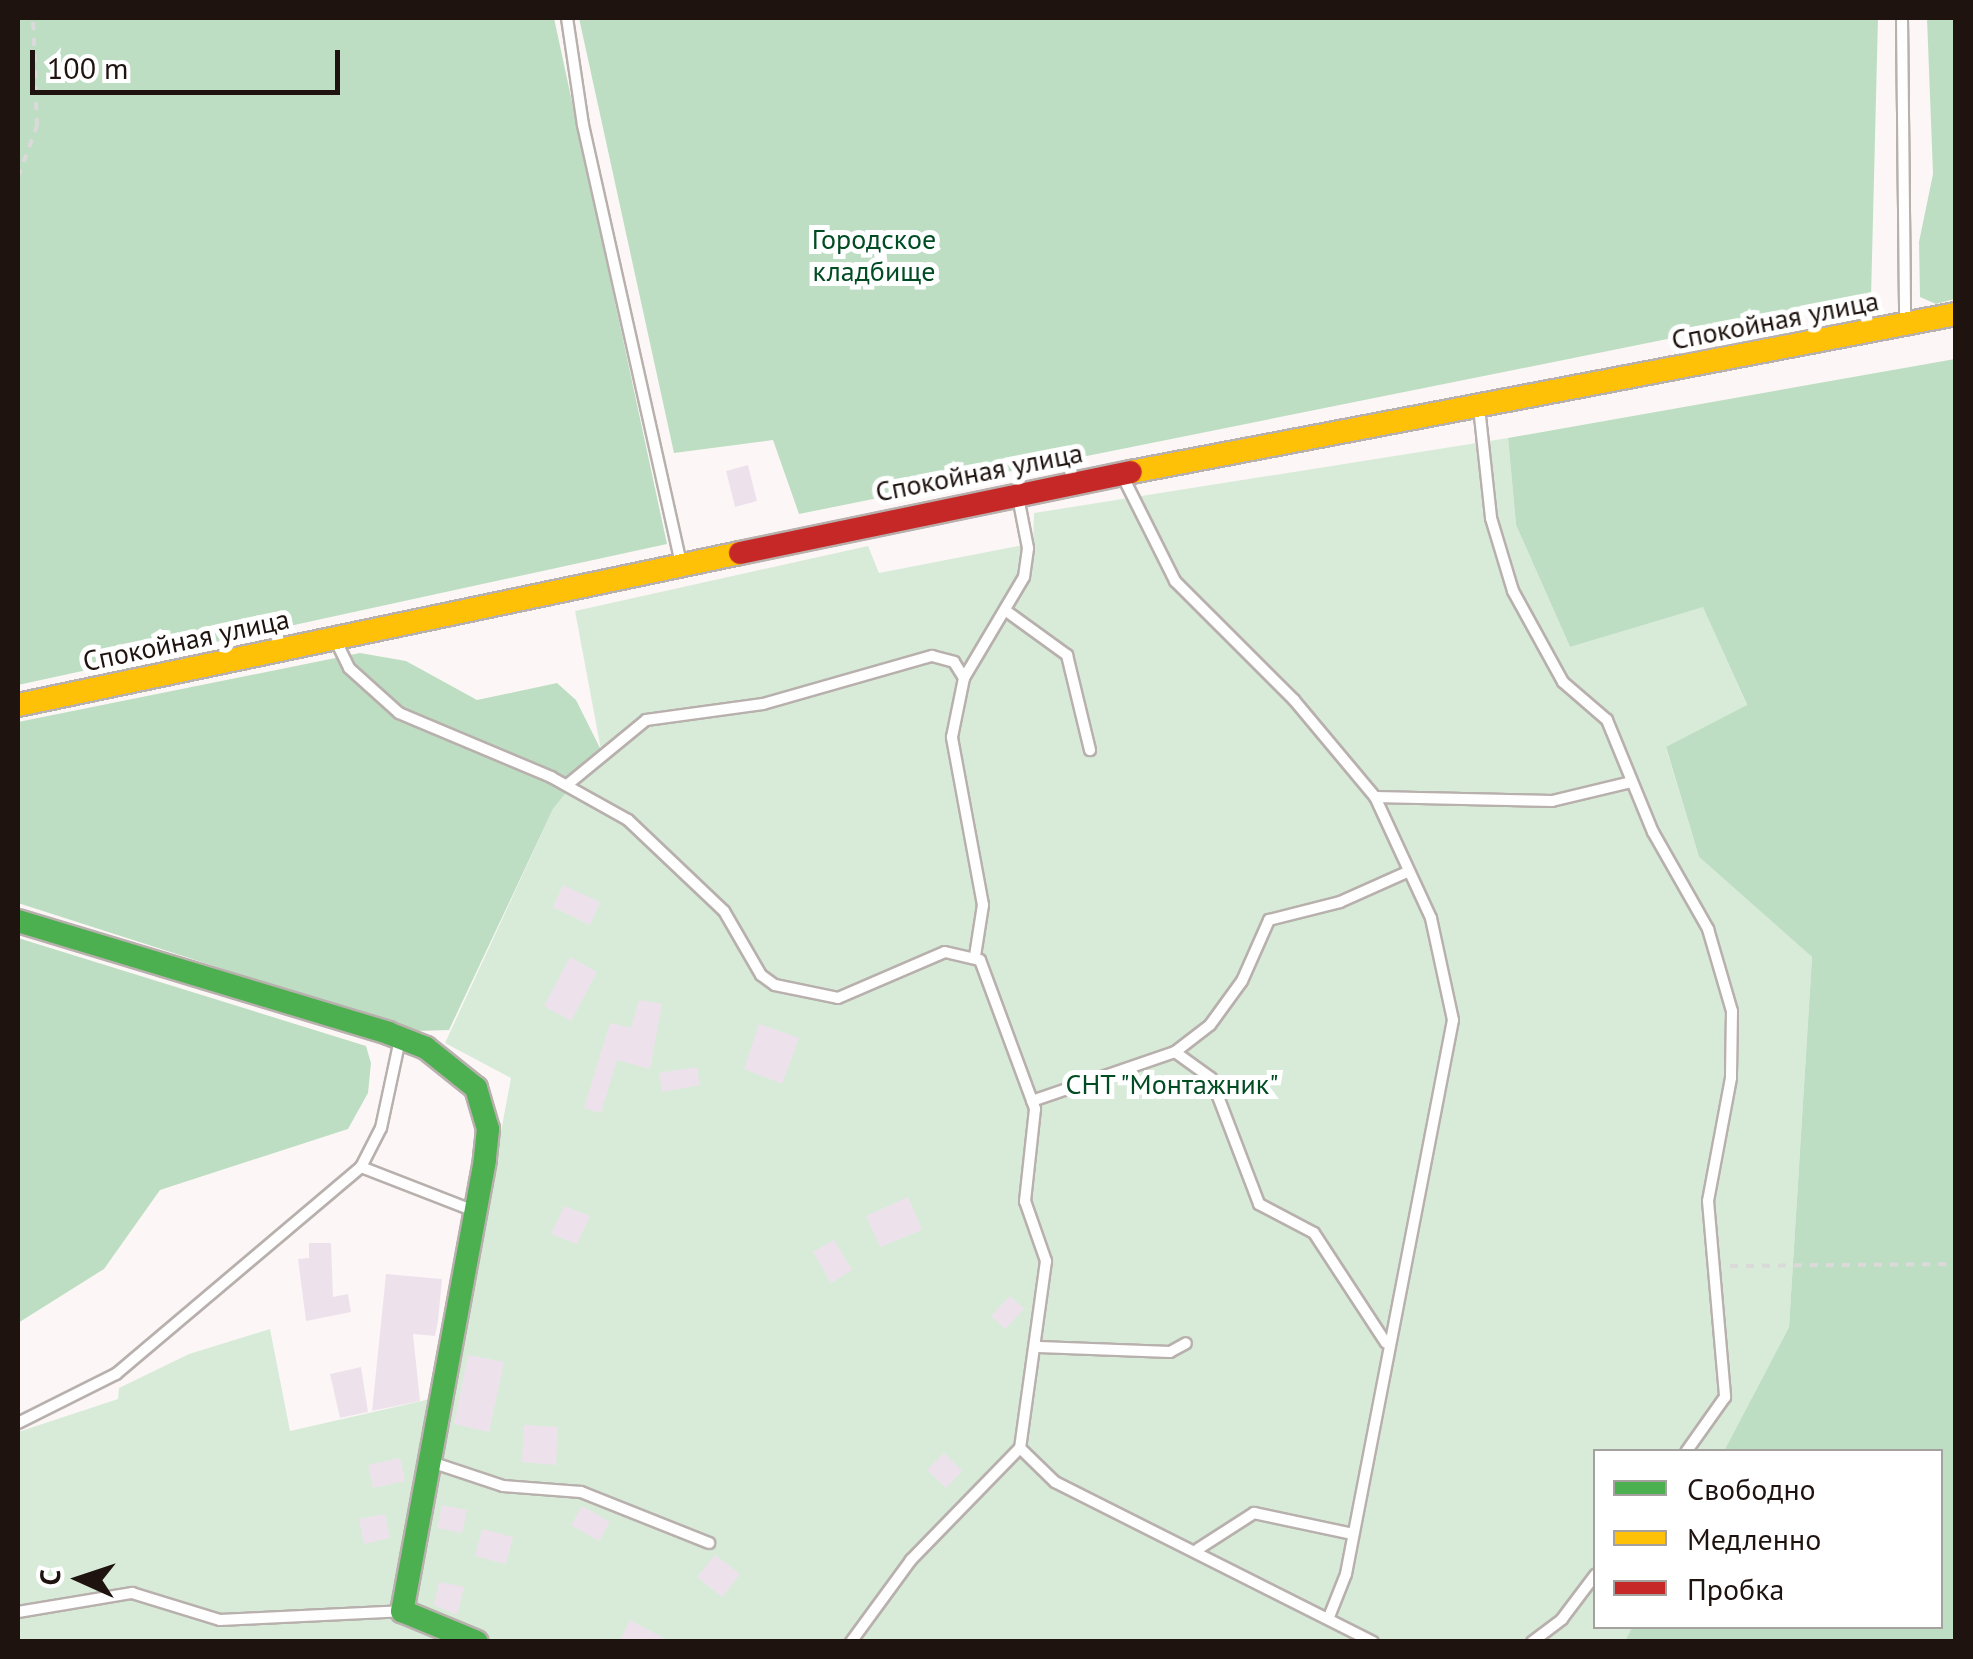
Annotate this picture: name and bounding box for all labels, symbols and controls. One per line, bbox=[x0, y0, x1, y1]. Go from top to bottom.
scale bar bbox=[35, 30, 345, 92]
text: 100 m bbox=[47, 48, 128, 87]
park label: Городское кладбище bbox=[812, 222, 936, 288]
street label: Спокойная улица bbox=[1669, 283, 1881, 357]
street label: Спокойная улица bbox=[873, 435, 1085, 509]
street label: Спокойная улица bbox=[80, 602, 292, 678]
park label: СНТ "Монтажник" bbox=[1064, 1067, 1280, 1101]
legend bbox=[1593, 1449, 1943, 1629]
text: Свободно bbox=[1687, 1469, 1816, 1508]
text: Медленно bbox=[1687, 1519, 1821, 1558]
north arrow bbox=[30, 1529, 130, 1629]
text: С bbox=[31, 1569, 68, 1586]
text: Пробка bbox=[1687, 1569, 1784, 1608]

